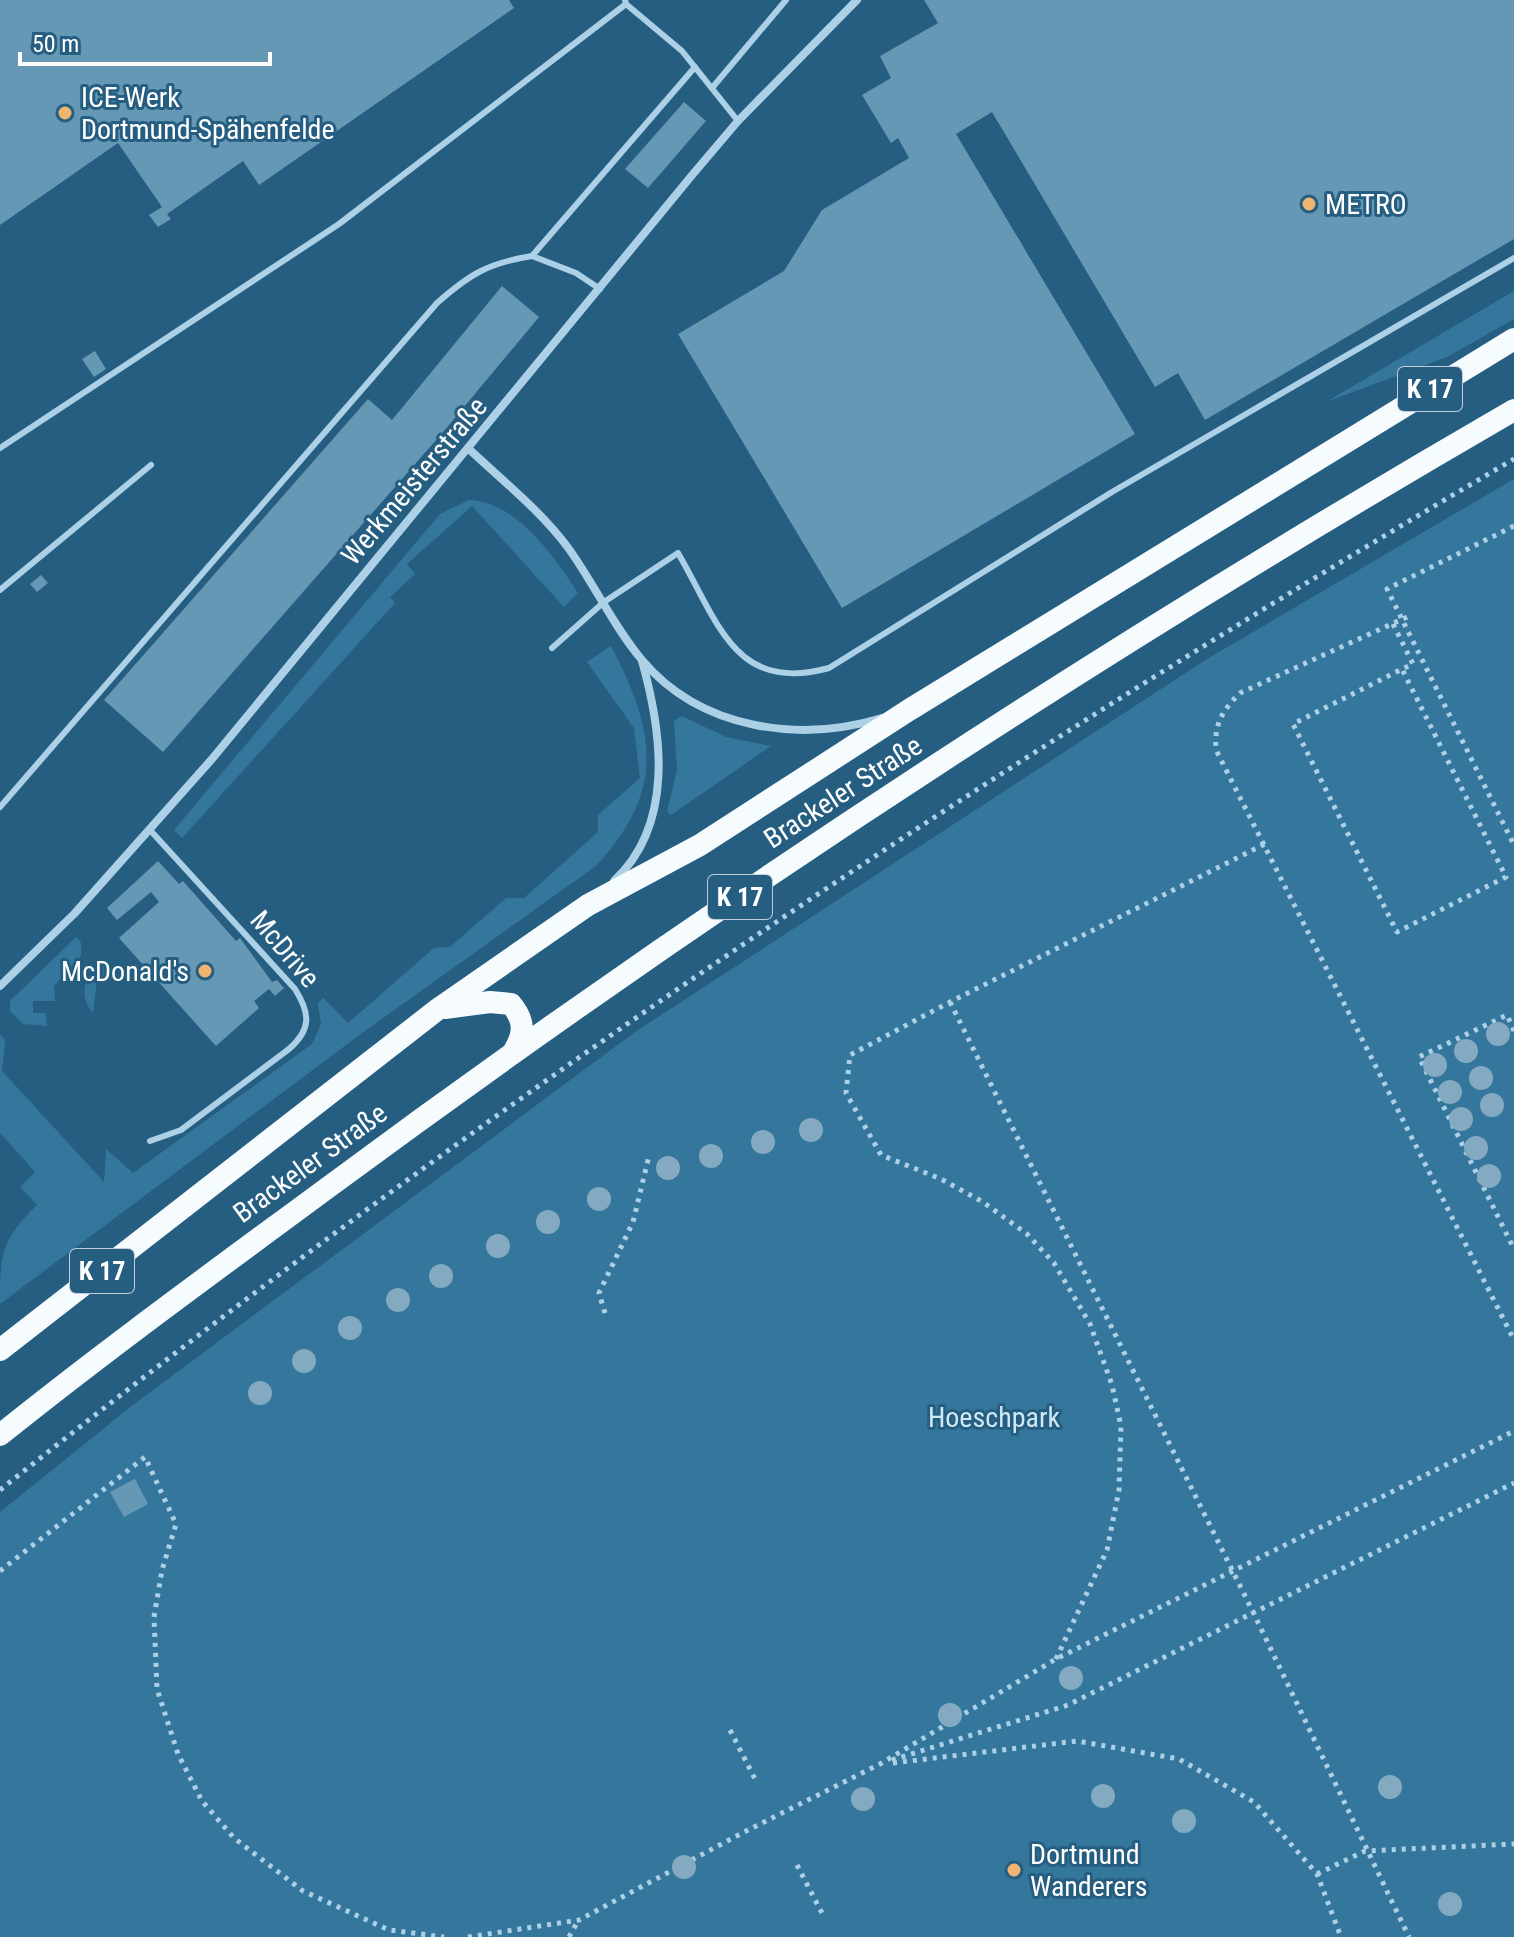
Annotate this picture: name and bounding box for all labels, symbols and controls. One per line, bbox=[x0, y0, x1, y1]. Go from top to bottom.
scale bar bbox=[20, 16, 270, 66]
text: 50 m bbox=[32, 30, 79, 58]
place label: ICE-Werk Dortmund-Spähenfelde bbox=[81, 81, 335, 146]
marker: ICE-Werk Dortmund-Spähenfelde bbox=[56, 104, 74, 122]
place label: METRO bbox=[1325, 188, 1407, 221]
marker: METRO bbox=[1300, 195, 1318, 213]
road number: K 17 bbox=[1398, 367, 1462, 411]
street label: Werkmeisterstraße bbox=[334, 390, 494, 572]
street label: Brackeler Straße bbox=[758, 729, 928, 855]
road number: K 17 bbox=[708, 875, 772, 919]
street label: McDrive bbox=[243, 904, 327, 994]
place label: McDonald's bbox=[61, 955, 189, 988]
marker: McDonald's bbox=[196, 962, 214, 980]
street label: Brackeler Straße bbox=[227, 1096, 393, 1230]
road number: K 17 bbox=[70, 1249, 134, 1293]
park label: Hoeschpark bbox=[928, 1401, 1060, 1434]
place label: Dortmund Wanderers bbox=[1030, 1838, 1148, 1903]
marker: Dortmund Wanderers bbox=[1005, 1861, 1023, 1879]

